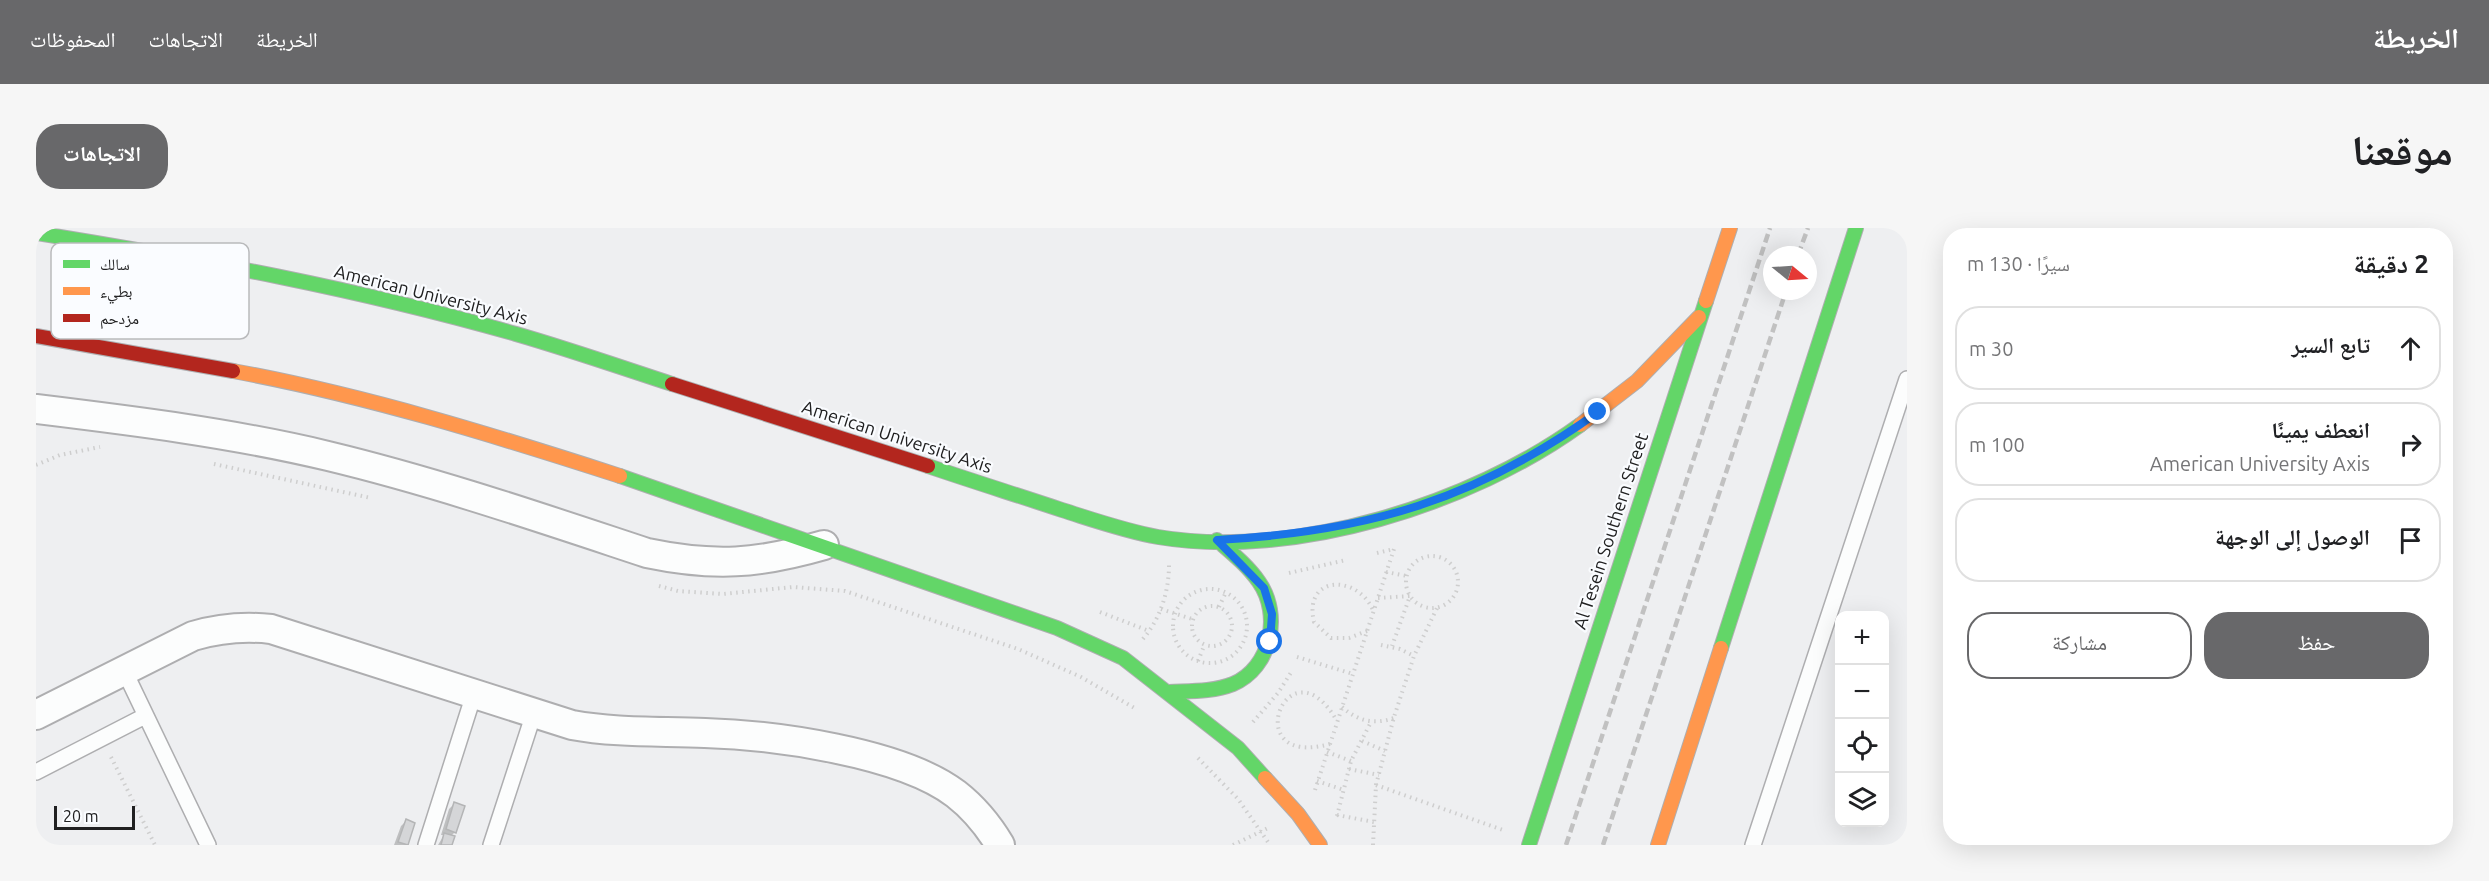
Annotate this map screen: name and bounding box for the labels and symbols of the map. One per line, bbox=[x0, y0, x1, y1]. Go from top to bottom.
legend bbox=[51, 243, 249, 339]
north arrow bbox=[1763, 246, 1817, 300]
text: سالك bbox=[100, 255, 130, 273]
street label: American University Axis bbox=[333, 260, 530, 328]
text: بطيء bbox=[100, 282, 132, 304]
text: مزدحم bbox=[100, 309, 139, 329]
street label: American University Axis bbox=[800, 396, 995, 476]
route end bbox=[1584, 398, 1610, 424]
street label: Al Tesein Southern Street bbox=[1569, 430, 1651, 631]
route start bbox=[1256, 628, 1282, 654]
scale bar bbox=[54, 803, 135, 830]

